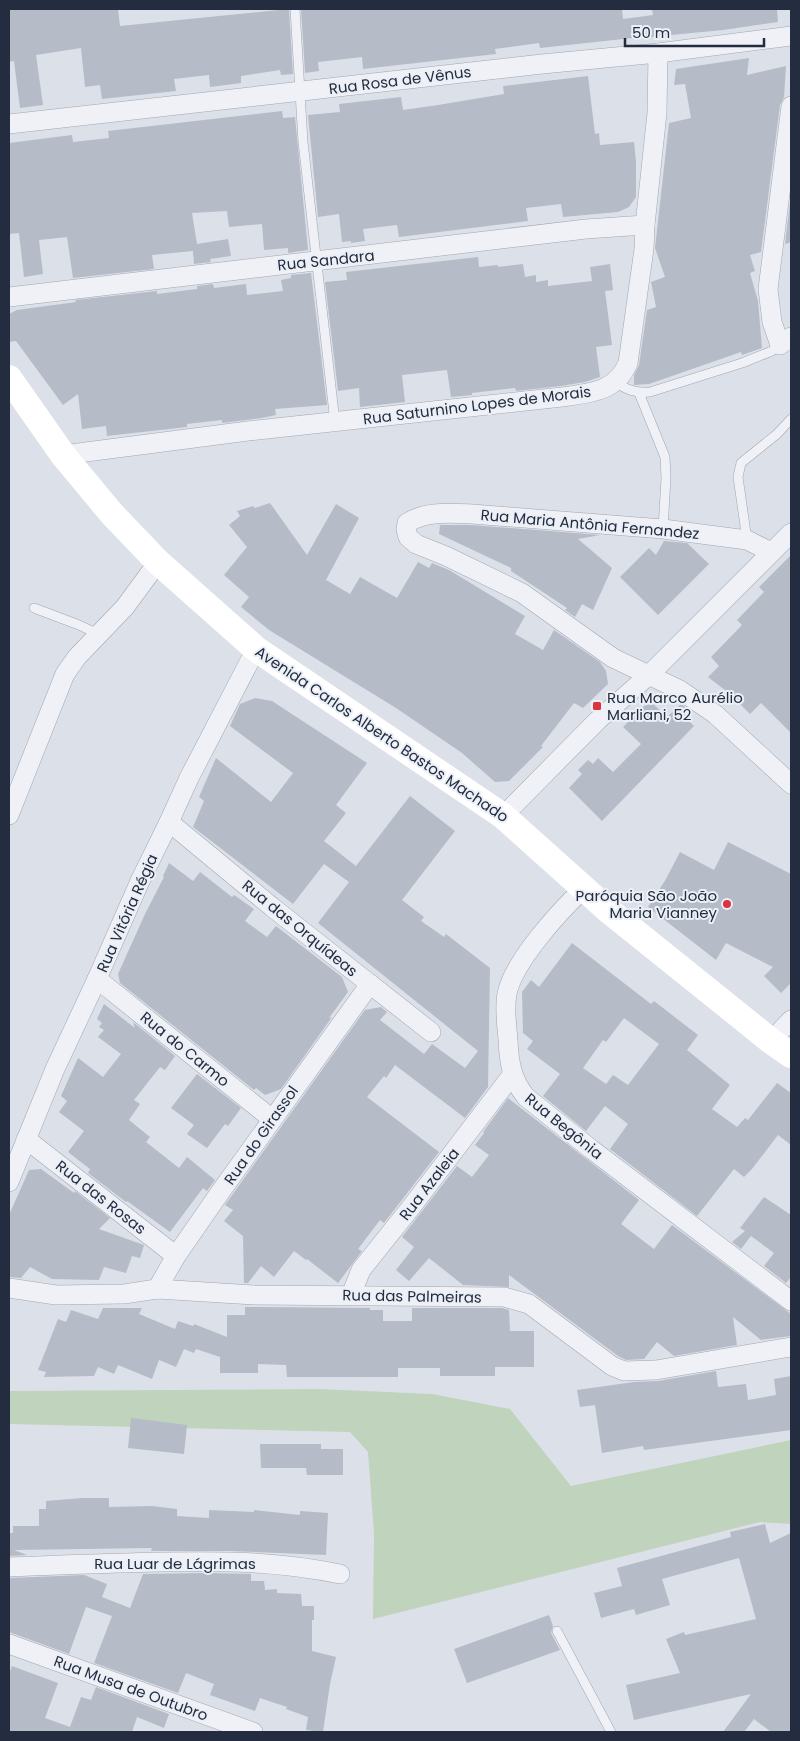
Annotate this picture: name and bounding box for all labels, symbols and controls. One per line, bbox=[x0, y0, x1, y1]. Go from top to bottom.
scale bar bbox=[625, 15, 764, 47]
text: 50 m bbox=[632, 22, 670, 43]
street label: Rua Rosa de Vênus bbox=[328, 61, 473, 99]
street label: Rua Sandara bbox=[276, 244, 376, 276]
street label: Rua Saturnino Lopes de Morais bbox=[362, 381, 592, 429]
street label: Rua Maria Antônia Fernandez bbox=[480, 504, 700, 544]
street label: Avenida Carlos Alberto Bastos Machado bbox=[251, 641, 513, 827]
place label: Rua Marco Aurélio Marliani, 52 bbox=[607, 687, 743, 725]
marker: Rua Marco Aurélio Marliani, 52 bbox=[591, 700, 603, 712]
street label: Rua Vitória Régia bbox=[91, 850, 163, 976]
street label: Rua das Orquídeas bbox=[238, 875, 362, 981]
place label: Paróquia São João Maria Vianney bbox=[576, 885, 718, 923]
marker: Paróquia São João Maria Vianney bbox=[721, 898, 733, 910]
street label: Rua do Carmo bbox=[136, 1007, 234, 1091]
street label: Rua do Girassol bbox=[219, 1081, 303, 1189]
street label: Rua Begônia bbox=[521, 1088, 607, 1164]
street label: Rua Azaleia bbox=[394, 1143, 464, 1225]
street label: Rua das Rosas bbox=[51, 1155, 151, 1239]
street label: Rua das Palmeiras bbox=[342, 1284, 482, 1308]
street label: Rua Luar de Lágrimas bbox=[94, 1553, 256, 1574]
street label: Rua Musa de Outubro bbox=[51, 1650, 211, 1726]

